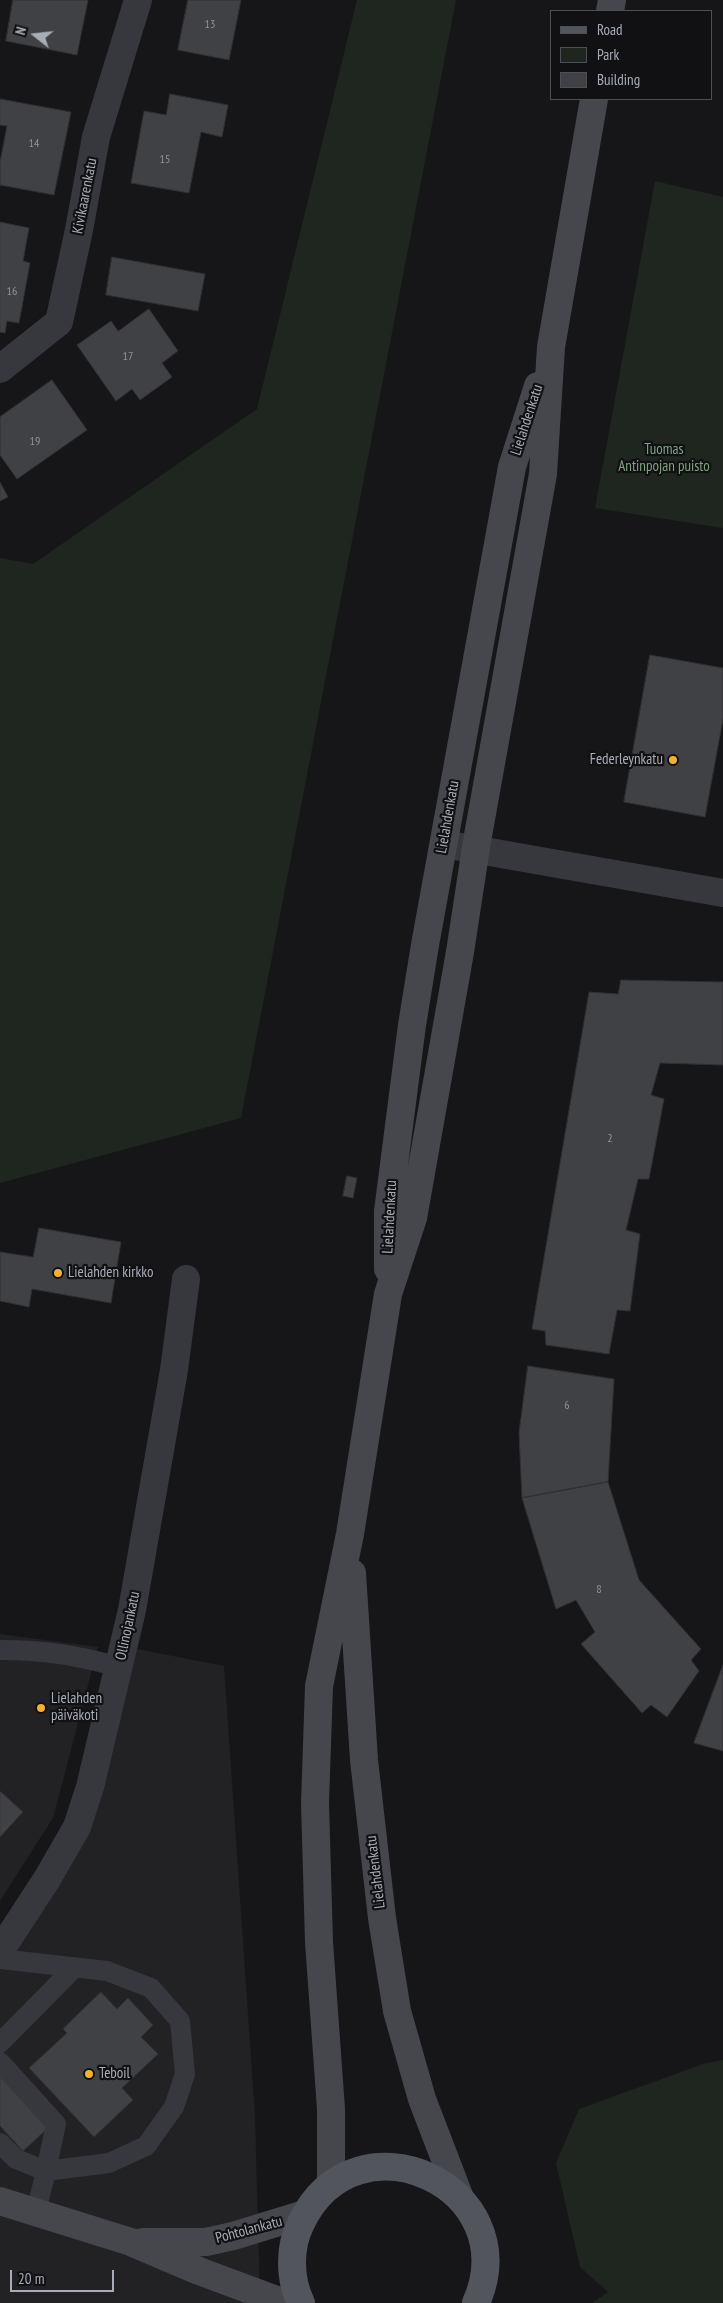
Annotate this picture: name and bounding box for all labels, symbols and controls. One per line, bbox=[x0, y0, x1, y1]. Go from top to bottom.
north arrow bbox=[10, 10, 60, 60]
legend bbox=[550, 10, 713, 100]
house number: 13 bbox=[205, 18, 215, 32]
text: Road bbox=[597, 20, 623, 39]
text: N bbox=[11, 25, 30, 37]
text: Park bbox=[597, 45, 619, 64]
text: Building bbox=[597, 70, 640, 89]
house number: 14 bbox=[29, 137, 39, 151]
house number: 15 bbox=[160, 153, 170, 167]
street label: Kivikaarenkatu bbox=[69, 157, 101, 235]
house number: 16 bbox=[7, 285, 17, 299]
house number: 17 bbox=[123, 350, 133, 364]
street label: Lielahdenkatu bbox=[507, 382, 547, 458]
house number: 19 bbox=[30, 435, 40, 449]
park label: Tuomas Antinpojan puisto bbox=[618, 441, 710, 476]
place label: Federleynkatu bbox=[590, 751, 663, 769]
marker: Federleynkatu bbox=[667, 754, 679, 766]
street label: Lielahdenkatu bbox=[433, 779, 463, 855]
house number: 2 bbox=[607, 1132, 613, 1146]
street label: Lielahdenkatu bbox=[379, 1180, 401, 1254]
place label: Lielahden kirkko bbox=[68, 1264, 153, 1282]
marker: Lielahden kirkko bbox=[52, 1267, 64, 1279]
house number: 6 bbox=[564, 1399, 570, 1413]
house number: 8 bbox=[596, 1583, 602, 1597]
street label: Ollinojankatu bbox=[112, 1590, 144, 1662]
place label: Lielahden päiväkoti bbox=[51, 1690, 102, 1725]
marker: Lielahden päiväkoti bbox=[35, 1702, 47, 1714]
street label: Lielahdenkatu bbox=[363, 1834, 389, 1910]
place label: Teboil bbox=[99, 2065, 130, 2083]
marker: Teboil bbox=[83, 2068, 95, 2080]
street label: Pohtolankatu bbox=[214, 2212, 284, 2248]
scale bar bbox=[12, 2260, 116, 2292]
text: 20 m bbox=[18, 2269, 44, 2288]

